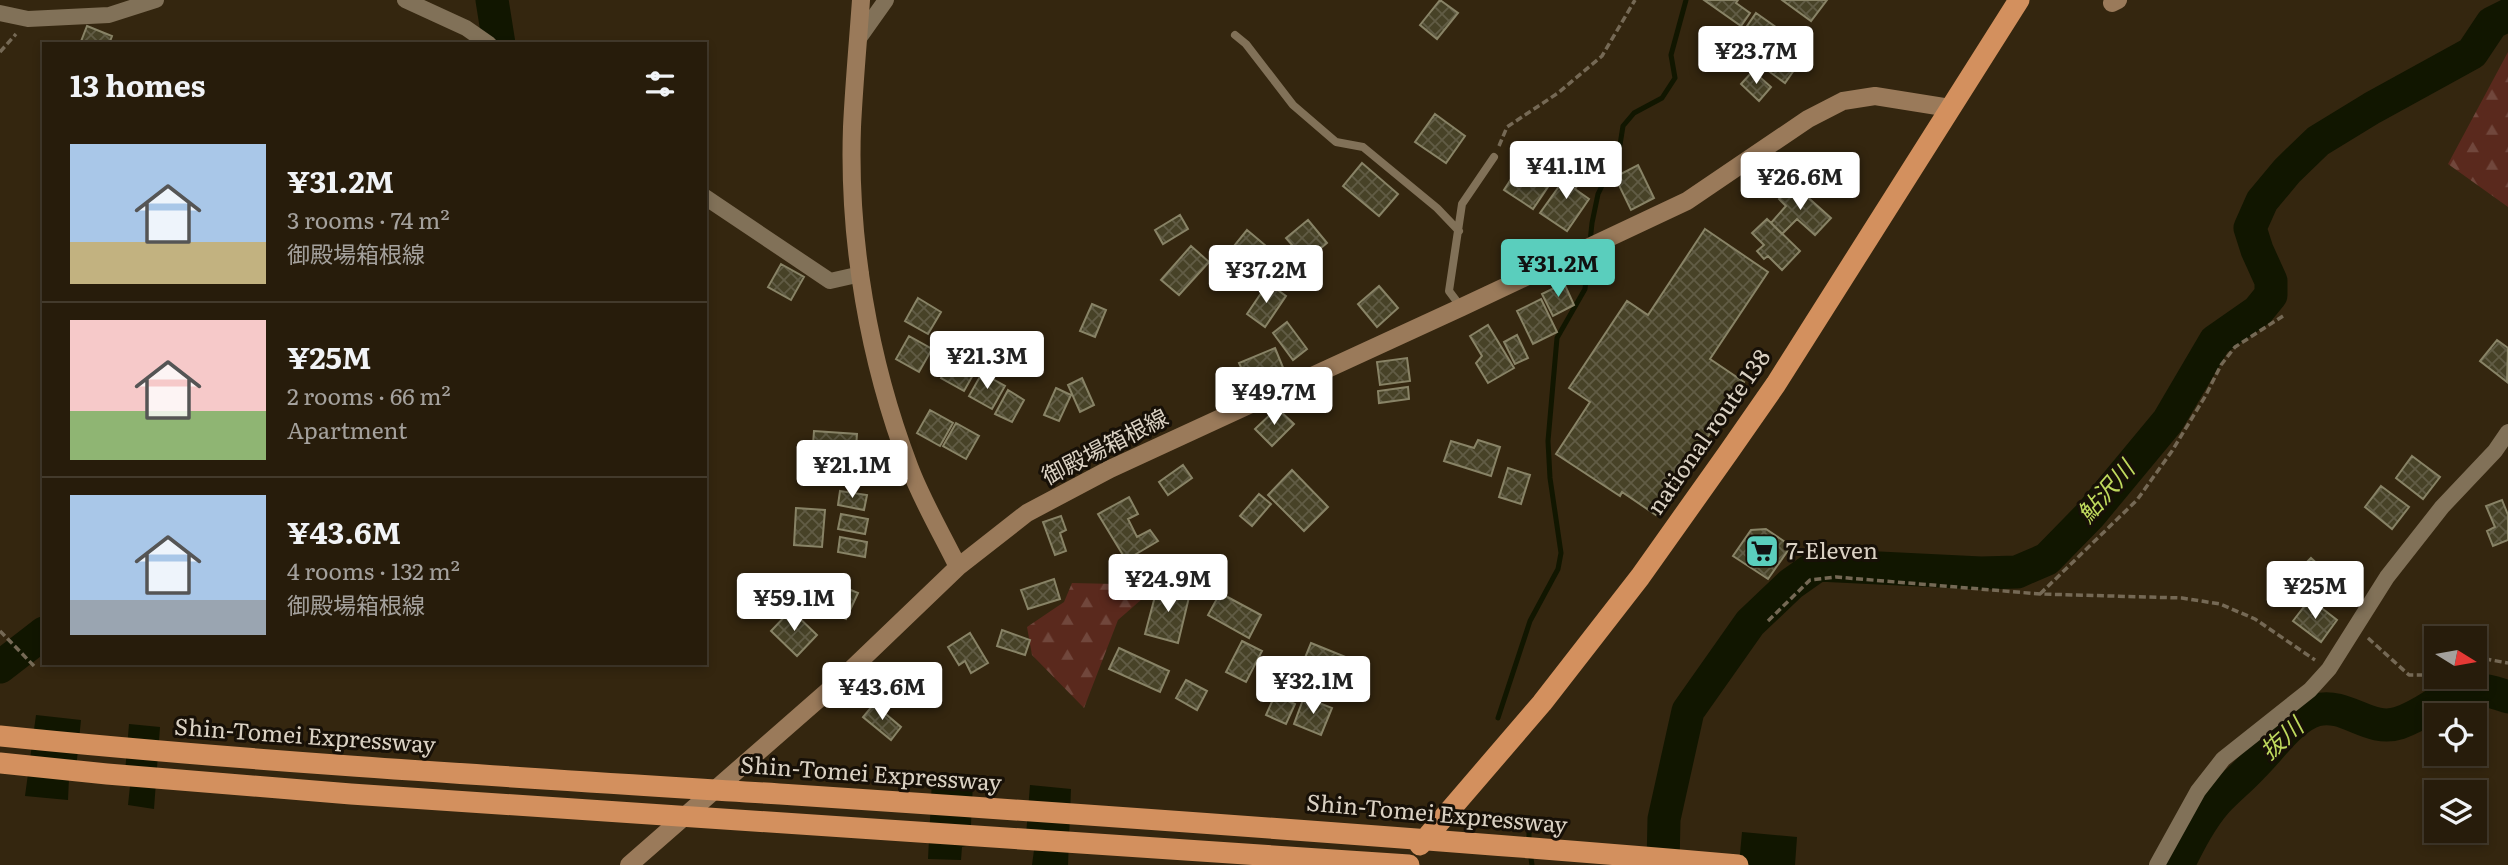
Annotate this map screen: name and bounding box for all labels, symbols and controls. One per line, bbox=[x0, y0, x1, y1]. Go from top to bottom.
pin: ¥23.7M bbox=[1699, 27, 1813, 86]
text: ¥23.7M bbox=[1714, 32, 1798, 66]
text: 13 homes bbox=[70, 62, 206, 106]
icon: filters bbox=[641, 65, 679, 103]
pin: ¥41.1M bbox=[1509, 142, 1623, 201]
text: ¥41.1M bbox=[1526, 147, 1606, 181]
pin: ¥26.6M bbox=[1743, 152, 1857, 212]
text: ¥31.2M bbox=[287, 158, 394, 202]
text: ¥26.6M bbox=[1757, 158, 1843, 192]
icon: home bbox=[126, 172, 210, 256]
text: 3 rooms · 74 m² bbox=[287, 202, 450, 236]
text: 御殿場箱根線 bbox=[287, 236, 425, 270]
pin: ¥31.2M bbox=[1501, 240, 1615, 299]
text: ¥31.2M bbox=[1517, 245, 1599, 279]
pin: ¥37.2M bbox=[1209, 246, 1323, 305]
text: ¥37.2M bbox=[1225, 251, 1307, 285]
pin: ¥21.3M bbox=[930, 332, 1044, 391]
text: ¥25M bbox=[287, 334, 371, 378]
text: ¥21.3M bbox=[946, 337, 1028, 371]
street label: national route 138 bbox=[1637, 341, 1777, 521]
icon: home bbox=[126, 348, 210, 432]
pin: ¥49.7M bbox=[1217, 368, 1331, 427]
text: ¥49.7M bbox=[1231, 373, 1317, 407]
text: 2 rooms · 66 m² bbox=[287, 378, 451, 412]
street label: 御殿場箱根線 bbox=[1035, 399, 1173, 492]
text: Apartment bbox=[287, 412, 407, 446]
pin: ¥21.1M bbox=[795, 440, 909, 500]
text: ¥21.1M bbox=[813, 446, 891, 480]
water label: 鮎沢川 bbox=[2067, 449, 2143, 529]
text: ¥43.6M bbox=[287, 509, 401, 553]
icon: home bbox=[126, 523, 210, 607]
supermarket icon: 7-Eleven bbox=[1743, 532, 1781, 570]
place label: 7-Eleven bbox=[1786, 532, 1878, 566]
text: 4 rooms · 132 m² bbox=[287, 553, 460, 587]
pin: ¥24.9M bbox=[1111, 554, 1225, 614]
text: ¥24.9M bbox=[1125, 560, 1211, 594]
pin: ¥25M bbox=[2274, 562, 2356, 621]
text: ¥25M bbox=[2283, 567, 2347, 601]
pin: ¥59.1M bbox=[737, 574, 851, 633]
text: ¥59.1M bbox=[753, 579, 835, 613]
text: 御殿場箱根線 bbox=[287, 587, 425, 621]
north arrow bbox=[2424, 626, 2487, 690]
map controls bbox=[2424, 626, 2487, 843]
pin: ¥32.1M bbox=[1256, 656, 1370, 716]
pin: ¥43.6M bbox=[825, 662, 939, 722]
text: ¥32.1M bbox=[1272, 662, 1354, 696]
text: ¥43.6M bbox=[838, 668, 926, 702]
button: locate bbox=[2424, 703, 2487, 766]
water label: 抜川 bbox=[2251, 706, 2312, 766]
street label: Shin-Tomei Expressway bbox=[173, 708, 438, 760]
street label: Shin-Tomei Expressway bbox=[739, 746, 1004, 798]
button: layers bbox=[2424, 780, 2487, 843]
street label: Shin-Tomei Expressway bbox=[1305, 784, 1570, 840]

